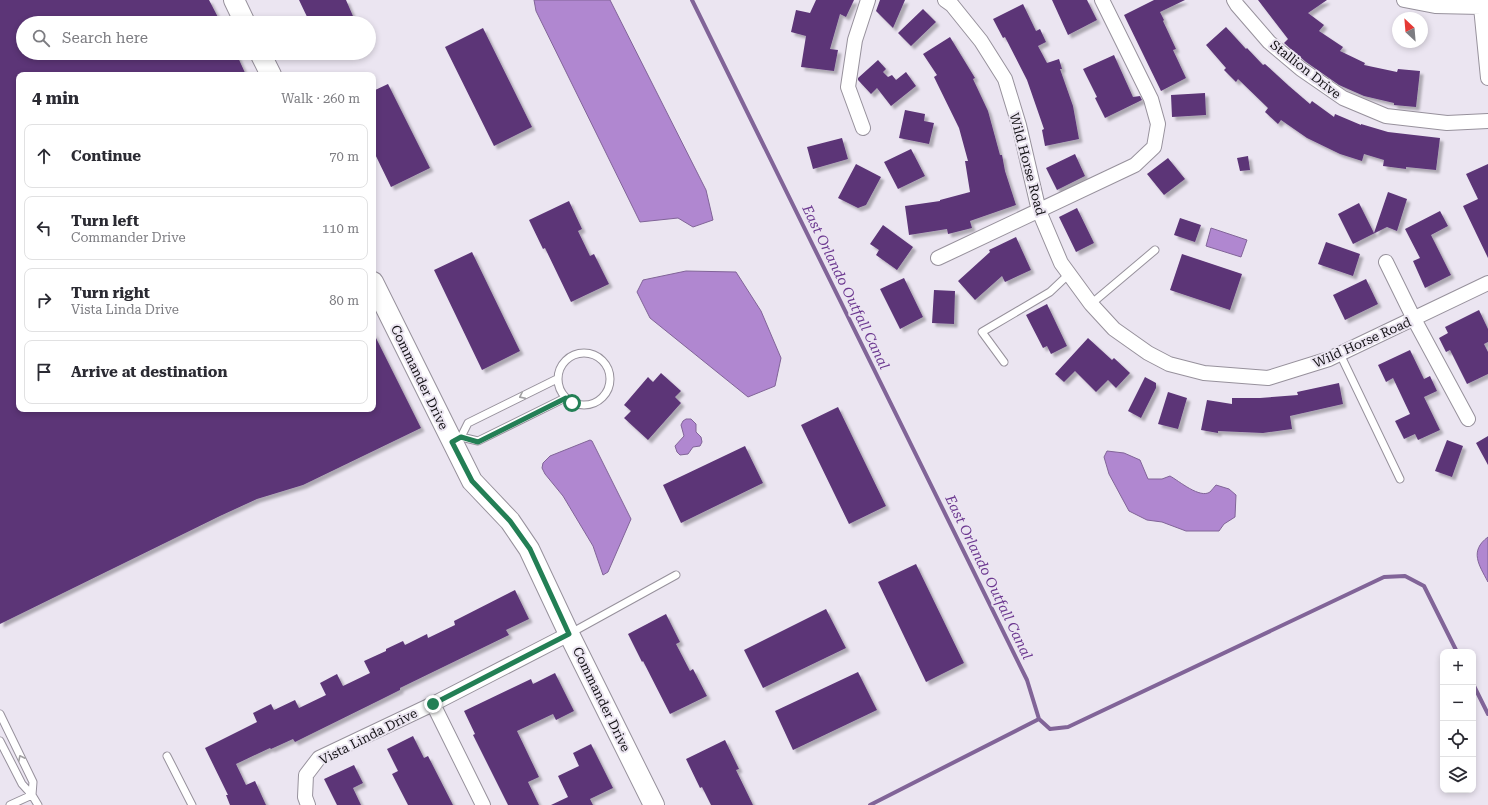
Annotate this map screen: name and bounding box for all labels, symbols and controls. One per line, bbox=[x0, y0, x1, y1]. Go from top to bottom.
north arrow bbox=[1392, 12, 1428, 48]
search box bbox=[16, 16, 376, 60]
icon: search bbox=[30, 27, 52, 49]
text: Search here bbox=[62, 29, 148, 47]
street label: Stallion Drive bbox=[1267, 37, 1344, 102]
text: 4 min bbox=[32, 88, 79, 108]
text: Walk · 260 m bbox=[281, 91, 360, 106]
street label: Wild Horse Road bbox=[1007, 111, 1049, 218]
icon: ahead bbox=[33, 145, 55, 167]
text: Continue bbox=[71, 147, 141, 165]
text: 70 m bbox=[329, 149, 359, 164]
water label: East Orlando Outfall Canal bbox=[799, 201, 893, 372]
text: Turn left bbox=[71, 212, 139, 230]
icon: left bbox=[33, 217, 55, 239]
text: 110 m bbox=[322, 221, 359, 236]
text: Commander Drive bbox=[71, 230, 186, 245]
text: Turn right bbox=[71, 284, 150, 302]
icon: right bbox=[33, 289, 55, 311]
text: 80 m bbox=[329, 293, 359, 308]
text: Vista Linda Drive bbox=[71, 302, 179, 317]
street label: Wild Horse Road bbox=[1311, 314, 1414, 371]
street label: Commander Drive bbox=[388, 322, 451, 432]
icon: arrive bbox=[33, 361, 55, 383]
text: Arrive at destination bbox=[71, 363, 227, 381]
one-way arrow bbox=[519, 391, 527, 399]
route start bbox=[563, 394, 581, 412]
water label: East Orlando Outfall Canal bbox=[942, 491, 1036, 662]
street label: Commander Drive bbox=[570, 644, 633, 754]
map controls bbox=[1440, 649, 1476, 793]
button: + bbox=[1440, 649, 1476, 685]
button: − bbox=[1440, 685, 1476, 721]
route end bbox=[424, 695, 442, 713]
street label: Vista Linda Drive bbox=[317, 705, 420, 768]
button: locate bbox=[1440, 721, 1476, 757]
one-way arrow bbox=[19, 755, 26, 763]
button: layers bbox=[1440, 757, 1476, 793]

